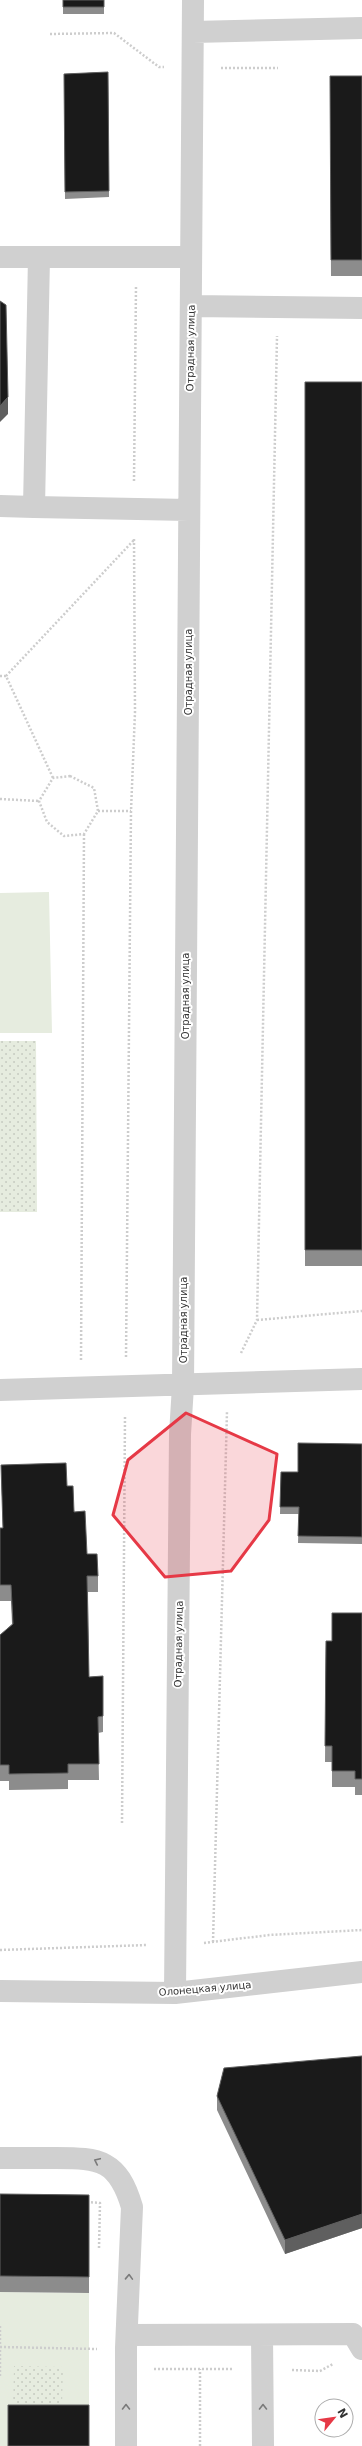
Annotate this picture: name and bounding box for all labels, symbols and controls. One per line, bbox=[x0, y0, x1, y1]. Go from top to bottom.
street label: Отрадная улица bbox=[184, 305, 197, 391]
street label: Отрадная улица bbox=[183, 629, 194, 715]
street label: Отрадная улица bbox=[180, 953, 191, 1039]
street label: Отрадная улица bbox=[178, 1277, 189, 1363]
street label: Отрадная улица bbox=[172, 1601, 185, 1687]
street label: Олонецкая улица bbox=[158, 1979, 252, 1998]
one-way arrow bbox=[94, 2158, 102, 2166]
one-way arrow bbox=[125, 2274, 133, 2280]
north arrow bbox=[314, 2398, 354, 2438]
one-way arrow bbox=[122, 2404, 130, 2410]
one-way arrow bbox=[259, 2404, 267, 2410]
text: N bbox=[334, 2406, 350, 2421]

